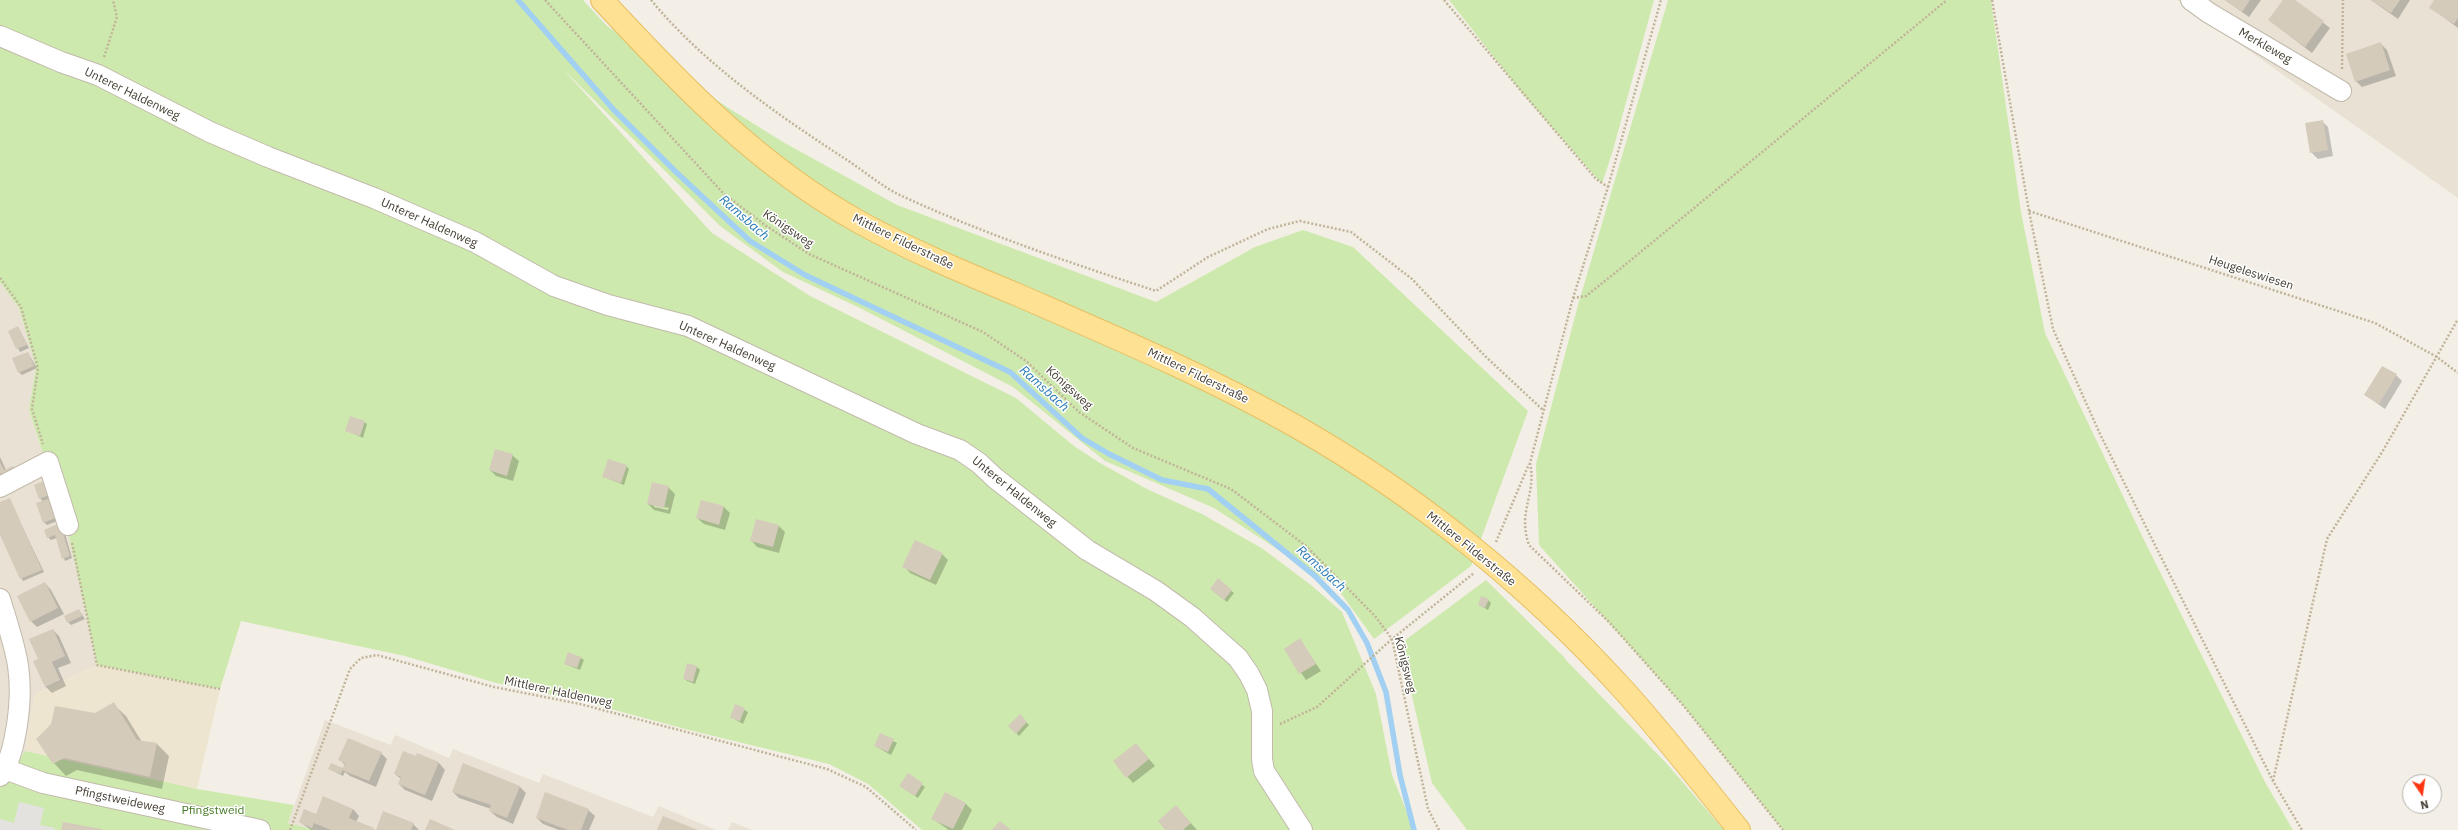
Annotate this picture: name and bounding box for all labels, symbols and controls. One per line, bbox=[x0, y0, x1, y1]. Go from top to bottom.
street label: Merkleweg bbox=[2236, 25, 2294, 67]
street label: Unterer Haldenweg bbox=[82, 65, 182, 123]
water label: Ramsbach bbox=[716, 192, 772, 244]
street label: Unterer Haldenweg bbox=[378, 195, 480, 251]
street label: Königsweg bbox=[760, 207, 816, 251]
street label: Mittlere Filderstraße bbox=[850, 211, 956, 273]
street label: Heugeleswiesen bbox=[2207, 252, 2295, 294]
street label: Unterer Haldenweg bbox=[676, 318, 778, 374]
street label: Mittlere Filderstraße bbox=[1145, 345, 1251, 407]
water label: Ramsbach bbox=[1016, 363, 1072, 415]
street label: Königsweg bbox=[1043, 363, 1095, 413]
street label: Unterer Haldenweg bbox=[969, 454, 1059, 530]
street label: Mittlere Filderstraße bbox=[1423, 509, 1519, 589]
water label: Ramsbach bbox=[1293, 543, 1349, 595]
street label: Königsweg bbox=[1391, 635, 1419, 695]
street label: Mittlerer Haldenweg bbox=[503, 674, 613, 710]
north arrow bbox=[2402, 774, 2442, 814]
street label: Pfingstweideweg bbox=[74, 783, 166, 817]
text: N bbox=[2419, 797, 2430, 812]
park label: Pfingstweid bbox=[182, 804, 244, 818]

